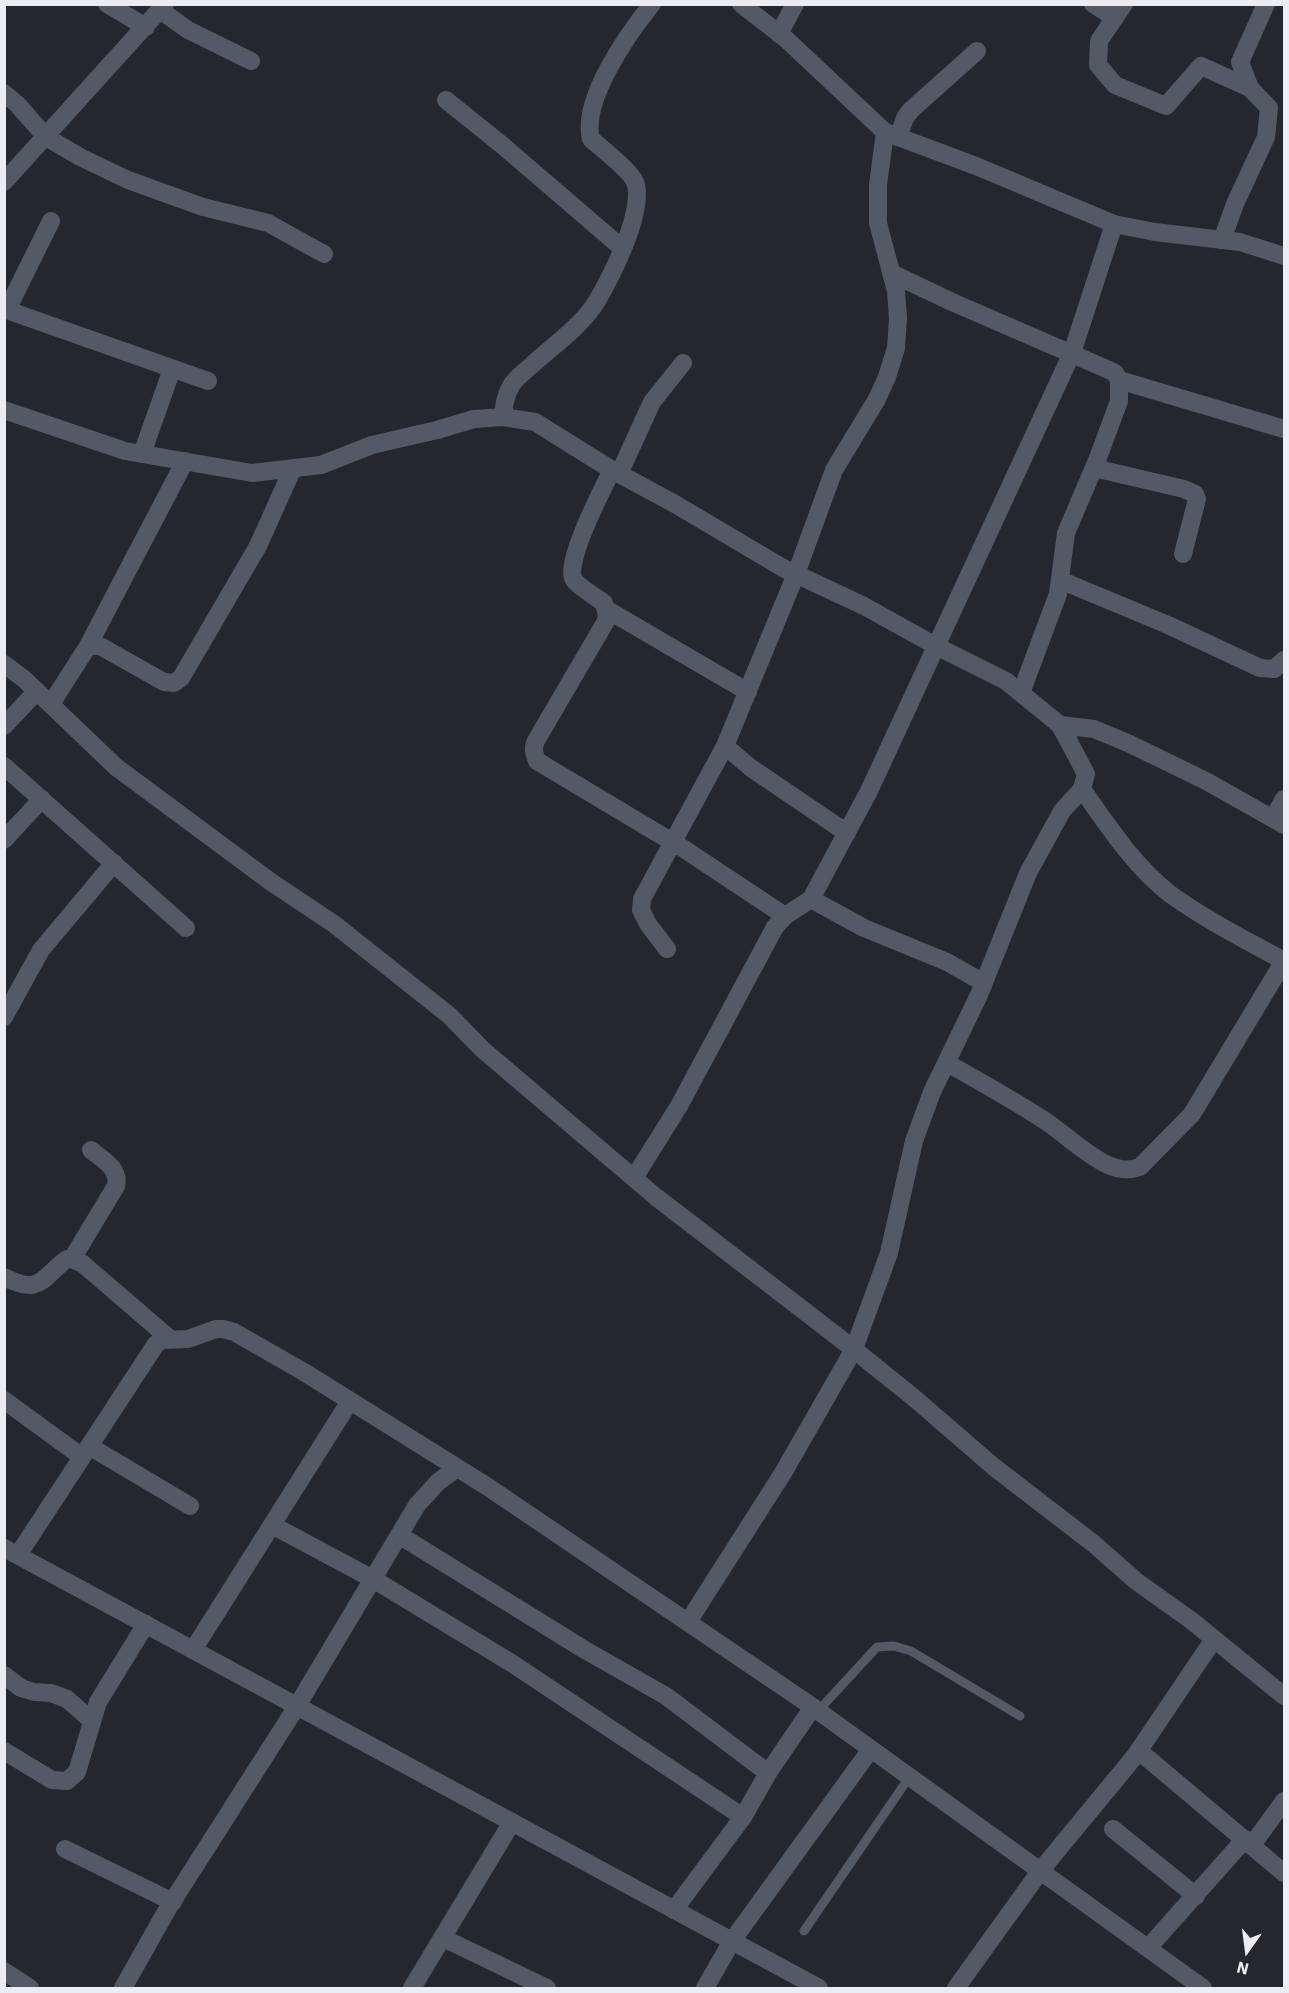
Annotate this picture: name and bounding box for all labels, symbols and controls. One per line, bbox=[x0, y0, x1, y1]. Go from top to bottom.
north arrow bbox=[1217, 1921, 1277, 1981]
text: N bbox=[1235, 1957, 1251, 1980]

